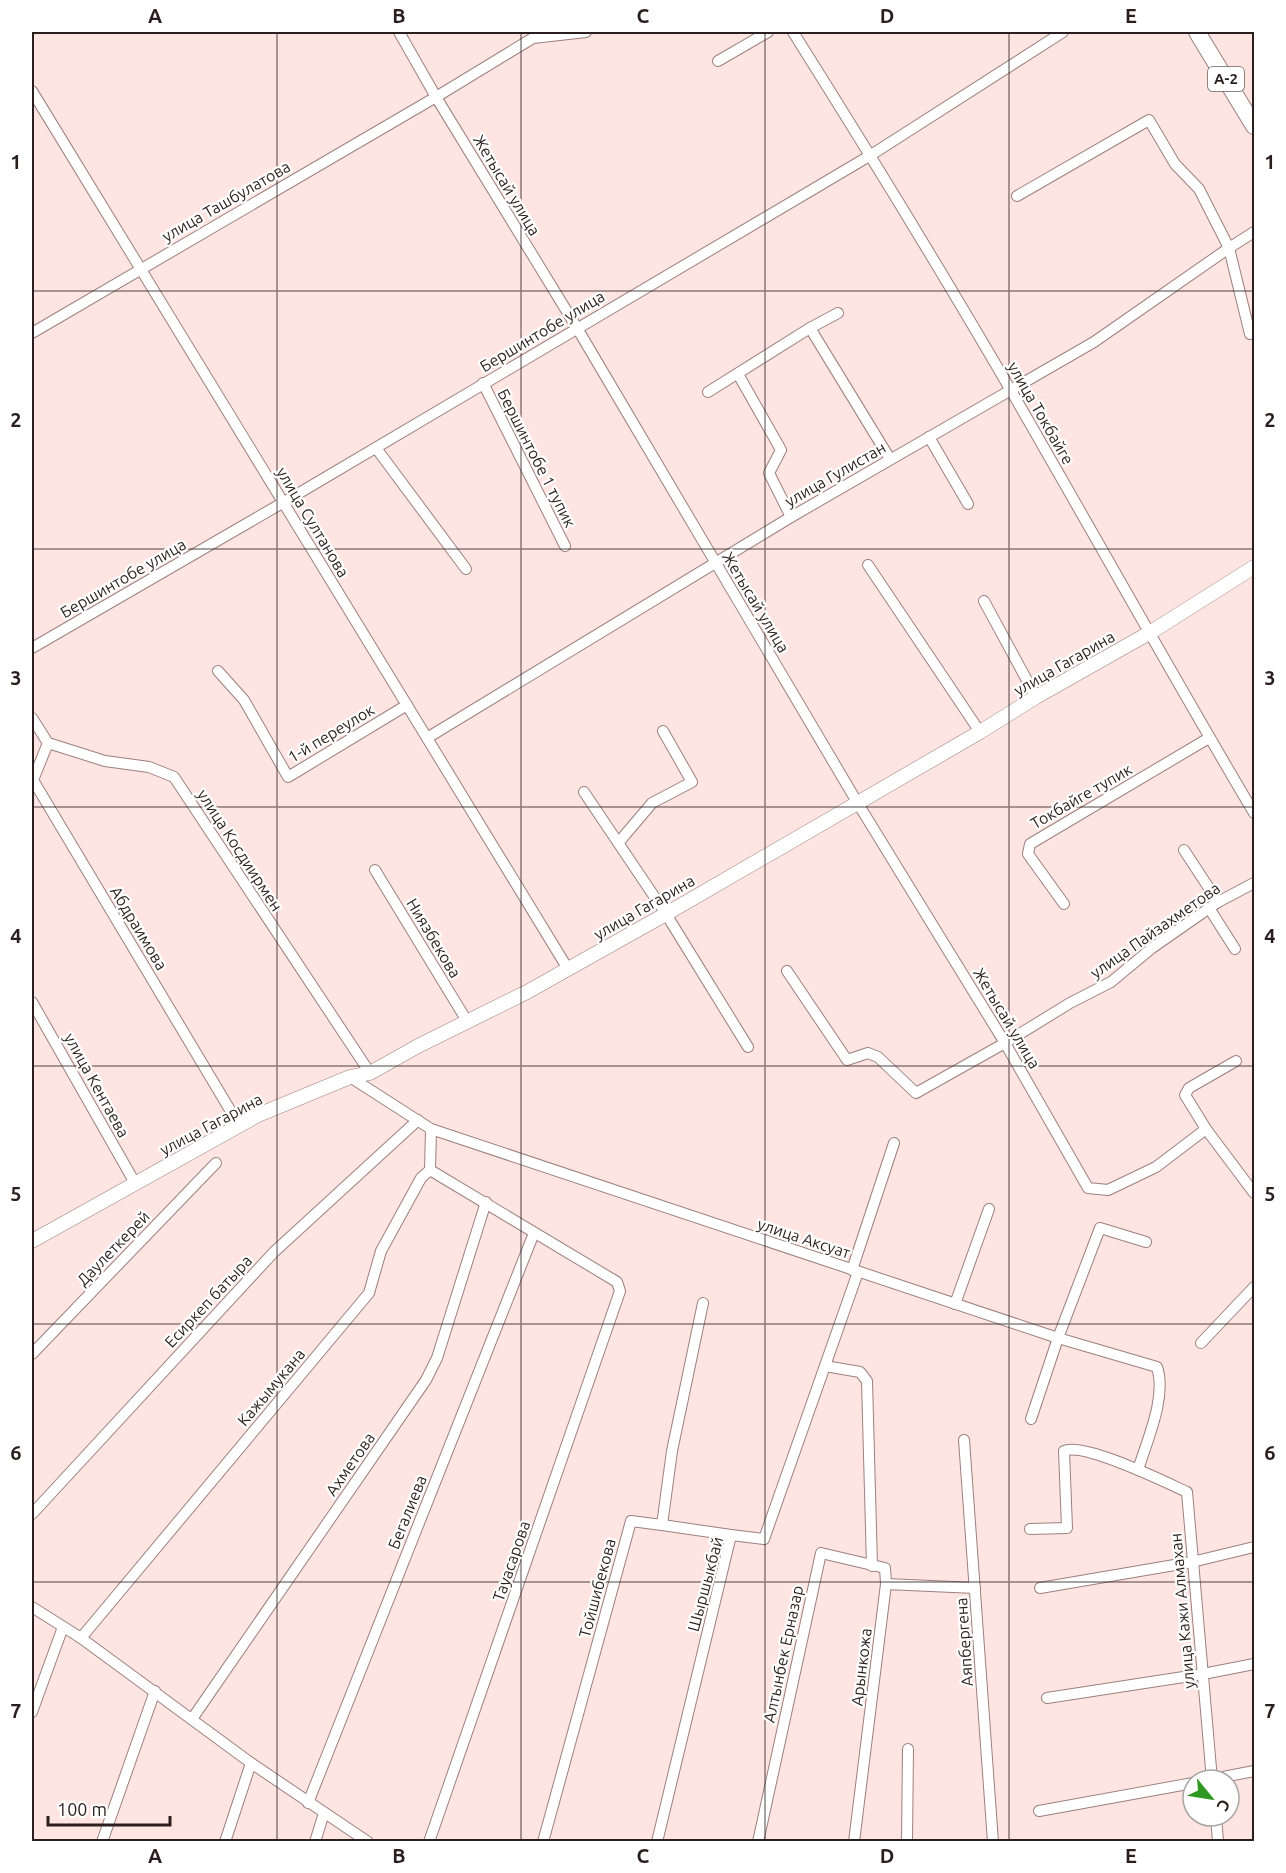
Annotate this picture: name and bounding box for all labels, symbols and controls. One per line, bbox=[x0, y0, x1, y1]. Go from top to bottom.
text: A bbox=[148, 4, 162, 27]
text: B bbox=[392, 4, 406, 27]
text: C bbox=[637, 4, 650, 27]
text: D bbox=[880, 4, 894, 27]
text: E bbox=[1125, 4, 1137, 27]
road number: A-2 bbox=[1208, 67, 1244, 91]
street label: Жетысай улица bbox=[470, 131, 544, 239]
text: 1 bbox=[10, 150, 22, 173]
text: 1 bbox=[1264, 150, 1276, 173]
street label: улица Ташбулатова bbox=[159, 157, 293, 245]
street label: Бершинтобе улица bbox=[477, 287, 607, 375]
street label: улица Токбайге bbox=[1004, 358, 1078, 468]
street label: Бершинтобе 1 тупик bbox=[494, 386, 580, 530]
text: 2 bbox=[10, 408, 22, 431]
text: 2 bbox=[1264, 408, 1276, 431]
street label: улица Гулистан bbox=[781, 438, 889, 510]
street label: улица Султанова bbox=[273, 464, 353, 580]
street label: Бершинтобе улица bbox=[57, 535, 189, 621]
street label: Жетысай улица bbox=[719, 548, 793, 656]
street label: улица Гагарина bbox=[1010, 627, 1118, 699]
text: 3 bbox=[10, 666, 22, 689]
text: 3 bbox=[1264, 666, 1276, 689]
street label: 1-й переулок bbox=[285, 700, 377, 766]
street label: Токбайге тупик bbox=[1027, 760, 1135, 832]
street label: улица Косдиирмен bbox=[194, 786, 286, 914]
street label: улица Гагарина bbox=[590, 871, 698, 943]
street label: улица Пайзахметова bbox=[1087, 878, 1223, 982]
street label: Абдраимова bbox=[107, 883, 171, 973]
street label: Ниязбекова bbox=[403, 895, 465, 981]
text: 4 bbox=[10, 924, 22, 947]
text: 4 bbox=[1264, 924, 1276, 947]
street label: Жетысай улица bbox=[970, 964, 1044, 1072]
street label: улица Кентаева bbox=[61, 1030, 133, 1140]
street label: улица Гагарина bbox=[157, 1089, 265, 1159]
text: 5 bbox=[10, 1182, 22, 1205]
text: 5 bbox=[1264, 1182, 1276, 1205]
street label: Даулеткерей bbox=[73, 1207, 153, 1289]
street label: улица Аксуат bbox=[755, 1215, 853, 1261]
street label: Есиркеп батыра bbox=[161, 1251, 255, 1351]
street label: Кажымукана bbox=[234, 1345, 308, 1429]
street label: Ахметова bbox=[322, 1429, 378, 1499]
text: 6 bbox=[10, 1441, 22, 1464]
text: 6 bbox=[1264, 1441, 1276, 1464]
street label: Бегалиева bbox=[384, 1472, 430, 1552]
street label: Тауасарова bbox=[489, 1518, 533, 1604]
street label: улица Кажи Алмахан bbox=[1166, 1532, 1198, 1690]
street label: Шыршыкбай bbox=[684, 1535, 726, 1633]
street label: Тойшибекова bbox=[575, 1536, 619, 1640]
street label: Алтынбек Ерназар bbox=[760, 1584, 806, 1724]
street label: Аяпбергена bbox=[952, 1597, 976, 1687]
street label: Арынкожа bbox=[847, 1627, 875, 1707]
text: 7 bbox=[10, 1699, 22, 1722]
text: 7 bbox=[1264, 1699, 1276, 1722]
north arrow bbox=[1181, 1768, 1241, 1828]
scale bar bbox=[48, 1789, 170, 1827]
text: С bbox=[1214, 1797, 1234, 1814]
text: 100 m bbox=[57, 1799, 107, 1819]
text: A bbox=[148, 1844, 162, 1867]
text: B bbox=[392, 1844, 406, 1867]
text: C bbox=[637, 1844, 650, 1867]
text: D bbox=[880, 1844, 894, 1867]
text: E bbox=[1125, 1844, 1137, 1867]

